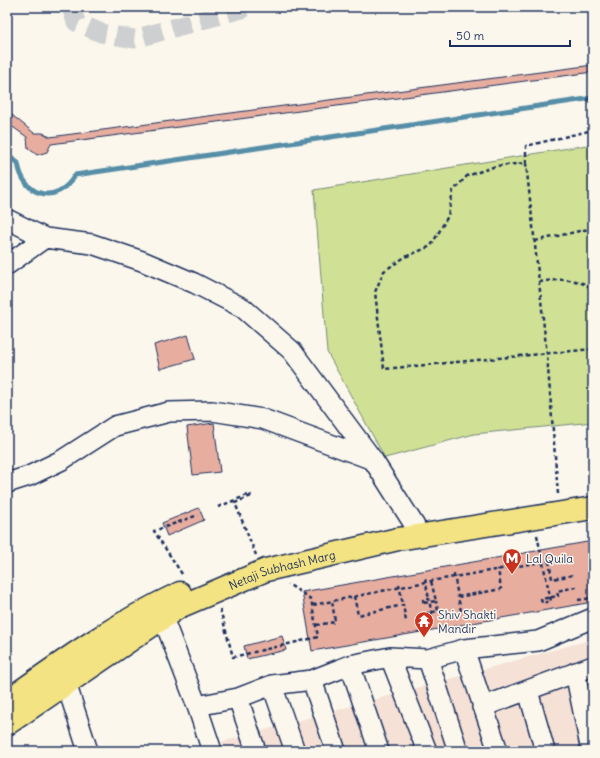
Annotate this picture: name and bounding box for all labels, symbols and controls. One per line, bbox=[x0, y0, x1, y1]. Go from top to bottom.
scale bar bbox=[450, 22, 570, 48]
text: 50 m bbox=[456, 28, 485, 43]
street label: Netaji Subhash Marg bbox=[226, 546, 337, 593]
metro station icon: Lal Quila bbox=[501, 547, 523, 575]
place label: Lal Quila bbox=[526, 551, 573, 566]
place label: Shiv Shakti Mandir bbox=[438, 607, 496, 636]
temple icon: Shiv Shakti Mandir bbox=[413, 610, 435, 638]

